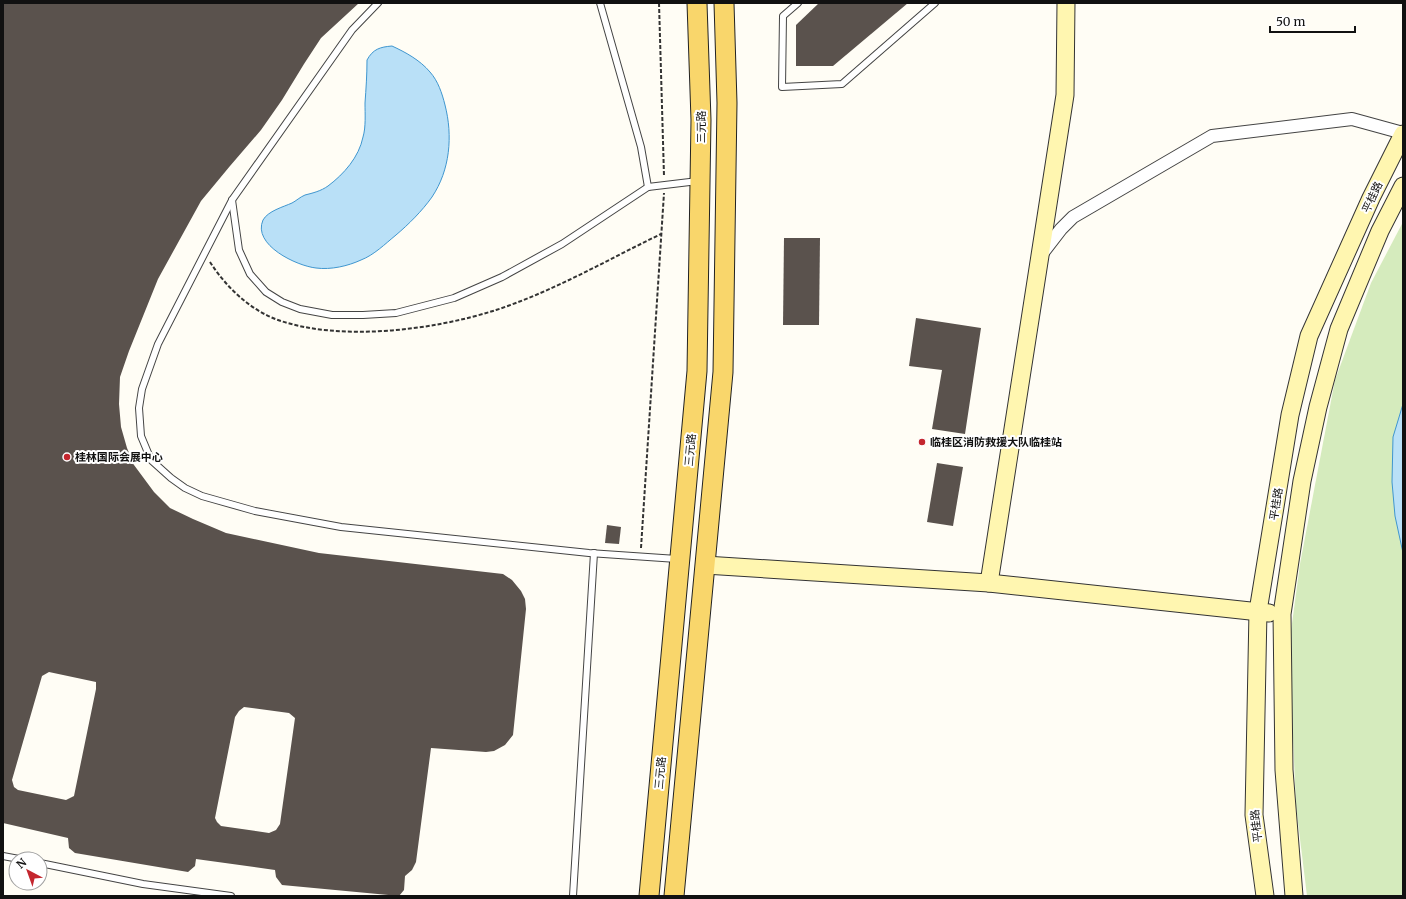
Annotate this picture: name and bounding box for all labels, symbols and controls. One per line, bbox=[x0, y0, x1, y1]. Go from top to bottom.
scale bar bbox=[1270, 8, 1355, 34]
text: 50 m bbox=[1276, 14, 1305, 29]
street label: 三元路 bbox=[694, 111, 708, 144]
street label: 平桂路 bbox=[1359, 179, 1385, 215]
street label: 三元路 bbox=[682, 433, 698, 467]
place label: 临桂区消防救援大队临桂站 bbox=[930, 435, 1062, 449]
marker: 临桂区消防救援大队临桂站 bbox=[917, 437, 927, 447]
place label: 桂林国际会展中心 bbox=[75, 450, 163, 464]
marker: 桂林国际会展中心 bbox=[62, 452, 72, 462]
street label: 平桂路 bbox=[1267, 487, 1285, 521]
street label: 三元路 bbox=[652, 756, 668, 790]
street label: 平桂路 bbox=[1247, 809, 1265, 843]
north arrow bbox=[8, 851, 48, 891]
text: N bbox=[14, 855, 30, 872]

